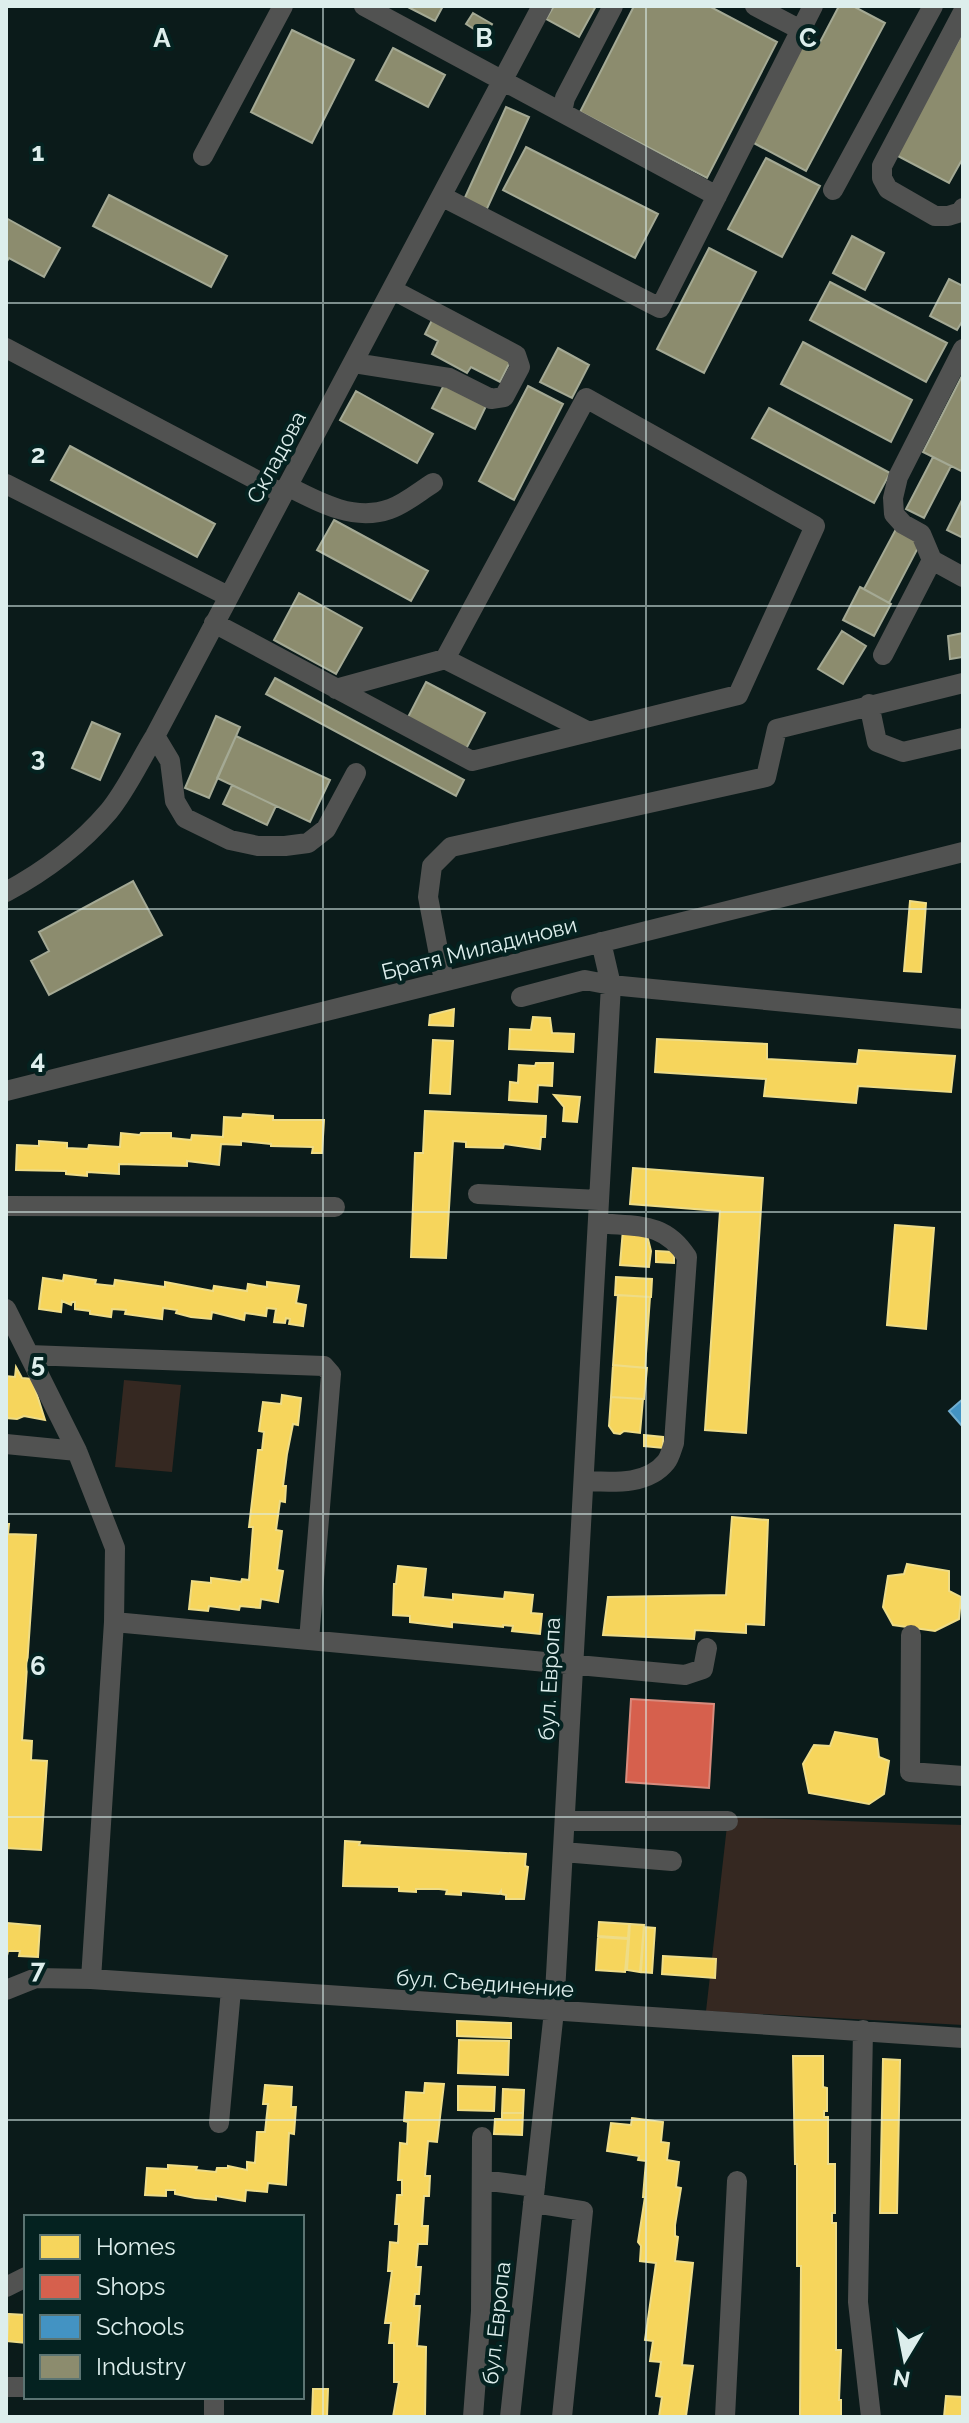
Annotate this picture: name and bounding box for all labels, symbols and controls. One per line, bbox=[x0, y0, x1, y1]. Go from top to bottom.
text: A bbox=[153, 23, 171, 53]
text: B bbox=[475, 23, 493, 53]
text: C bbox=[799, 23, 817, 53]
text: 1 bbox=[32, 137, 45, 167]
street label: Складова bbox=[241, 406, 311, 508]
text: 2 bbox=[31, 439, 45, 469]
text: 3 bbox=[31, 742, 45, 772]
street label: Братя Миладинови bbox=[379, 911, 579, 985]
text: 4 bbox=[31, 1045, 45, 1075]
text: 5 bbox=[31, 1348, 45, 1378]
street label: бул. Европа bbox=[533, 1617, 565, 1741]
text: 6 bbox=[30, 1651, 46, 1681]
text: 7 bbox=[31, 1954, 46, 1984]
street label: бул. Съединение bbox=[395, 1964, 575, 2002]
legend bbox=[24, 2215, 304, 2399]
text: Homes bbox=[96, 2232, 176, 2261]
street label: бул. Европа bbox=[477, 2260, 515, 2386]
text: Shops bbox=[96, 2272, 165, 2301]
text: Schools bbox=[96, 2312, 184, 2341]
north arrow bbox=[865, 2319, 945, 2399]
text: Industry bbox=[96, 2352, 186, 2381]
text: N bbox=[891, 2364, 912, 2393]

